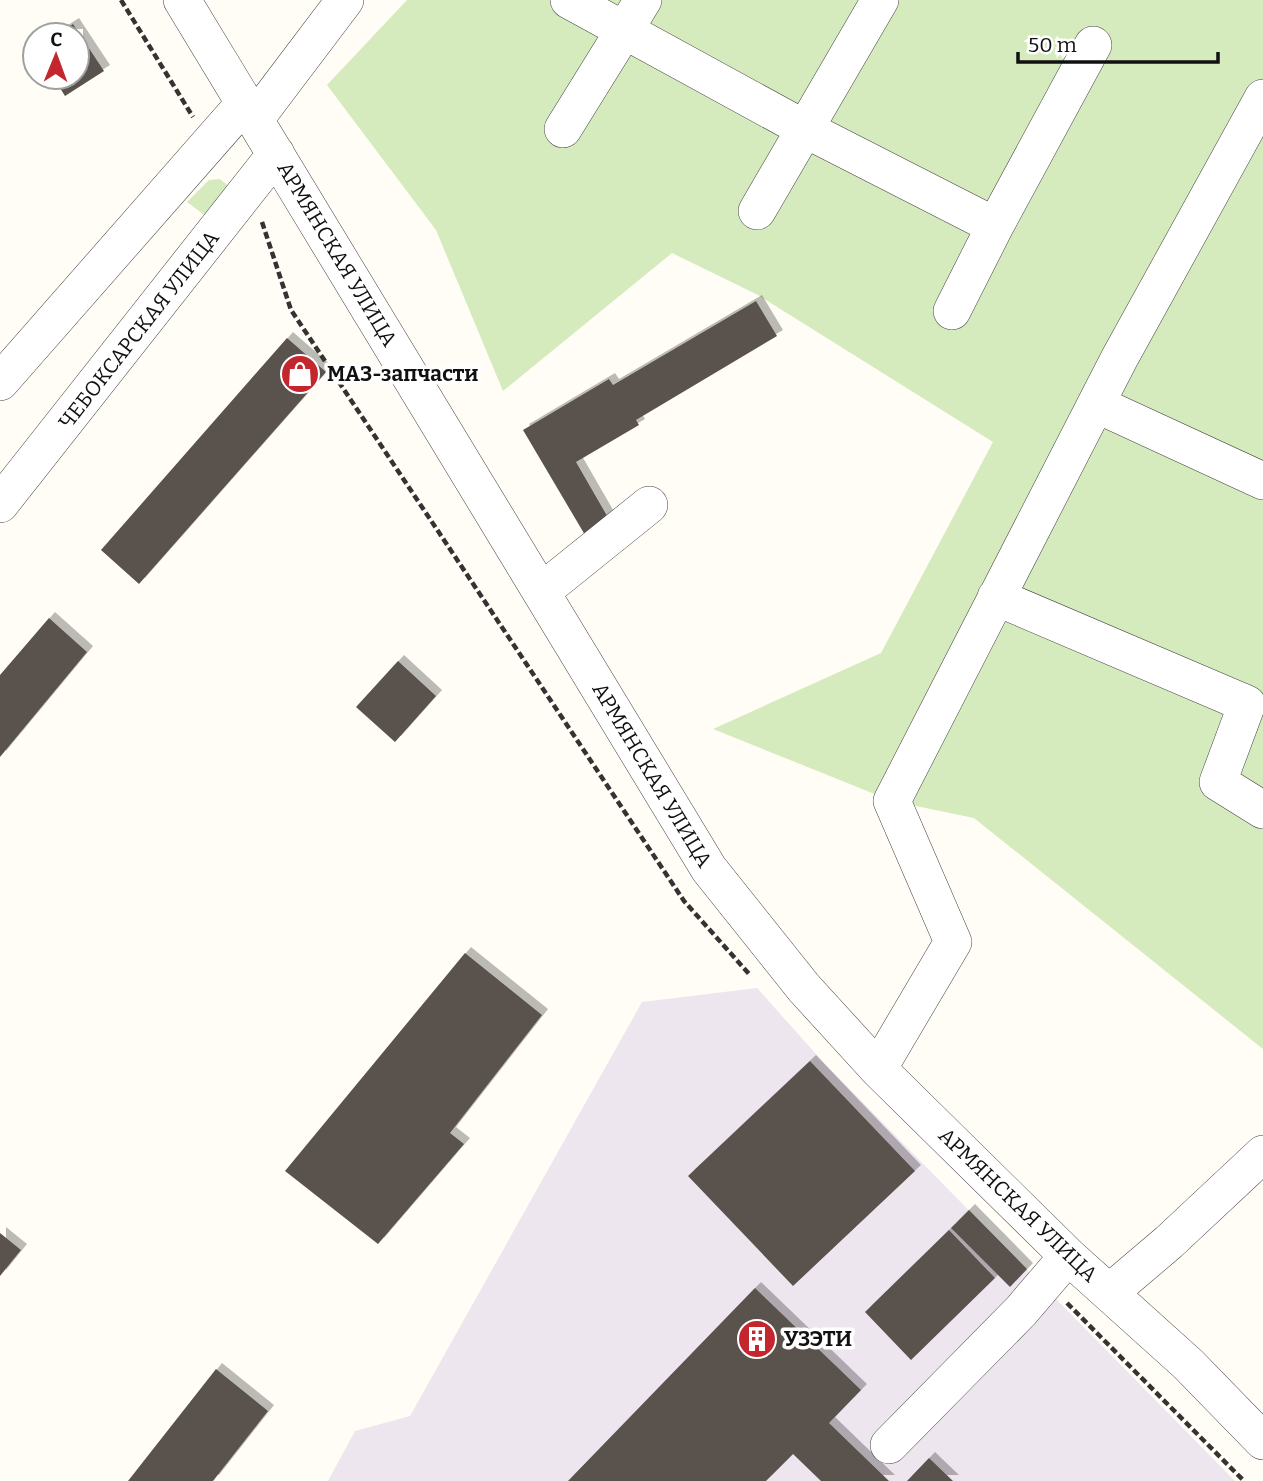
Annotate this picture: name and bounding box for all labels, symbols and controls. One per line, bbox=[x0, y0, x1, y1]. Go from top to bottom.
north arrow bbox=[21, 21, 91, 91]
scale bar bbox=[1018, 21, 1218, 65]
text: С bbox=[50, 28, 62, 51]
text: 50 m bbox=[1028, 32, 1077, 58]
street label: АРМЯНСКАЯ УЛИЦА bbox=[272, 157, 403, 351]
street label: ЧЕБОКСАРСКАЯ УЛИЦА bbox=[53, 225, 225, 435]
shop icon: МАЗ-запчасти bbox=[279, 353, 321, 395]
place label: МАЗ-запчасти bbox=[327, 361, 478, 387]
street label: АРМЯНСКАЯ УЛИЦА bbox=[587, 678, 718, 872]
street label: АРМЯНСКАЯ УЛИЦА bbox=[933, 1122, 1103, 1288]
building icon: УЗЭТИ bbox=[736, 1318, 778, 1360]
place label: УЗЭТИ bbox=[784, 1326, 852, 1352]

